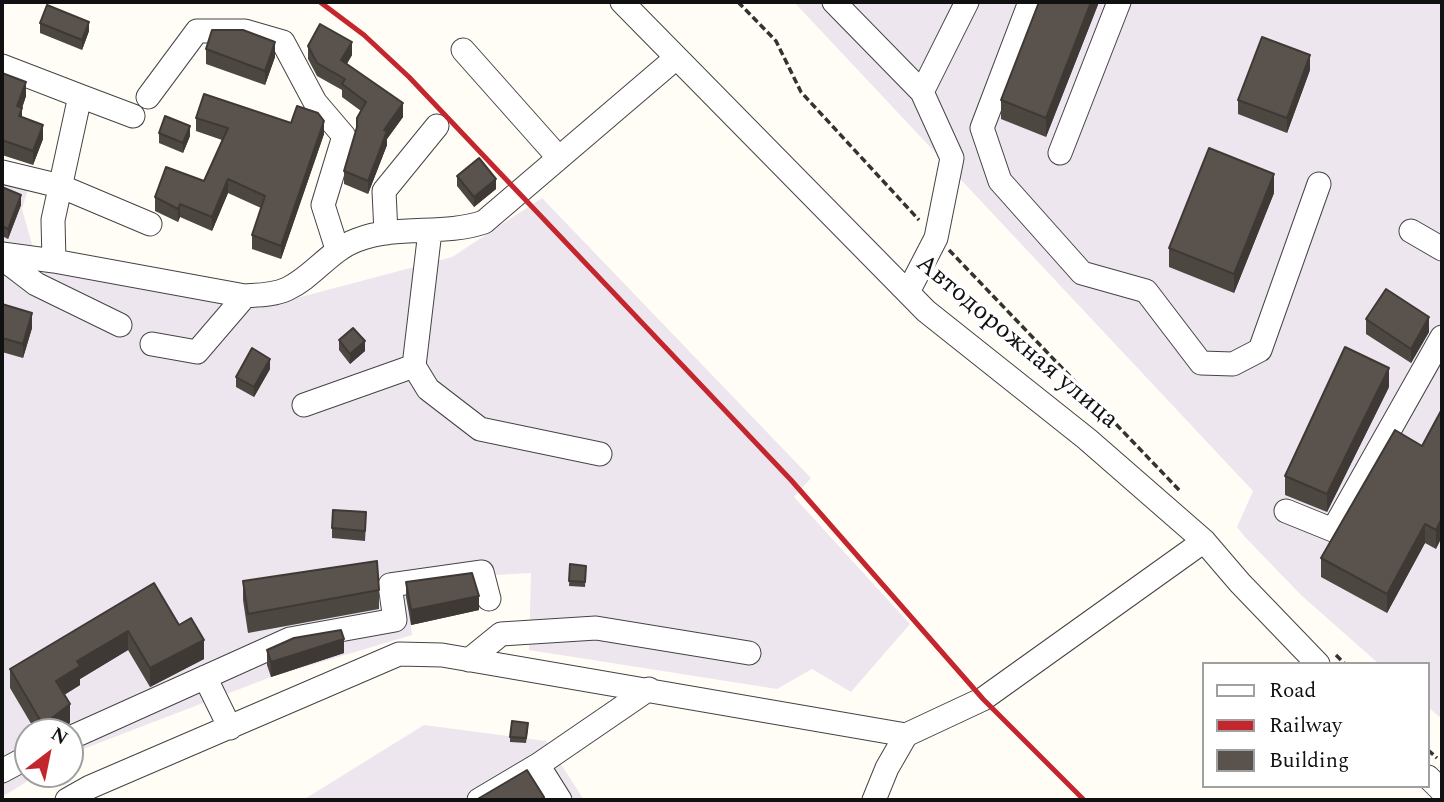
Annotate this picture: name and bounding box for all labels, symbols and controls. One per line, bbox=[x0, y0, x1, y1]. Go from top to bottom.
street label: Автодорожная улица bbox=[908, 249, 1124, 437]
legend bbox=[1202, 662, 1430, 788]
text: Road bbox=[1269, 675, 1316, 707]
text: Railway bbox=[1269, 710, 1342, 742]
north arrow bbox=[14, 718, 84, 788]
text: N bbox=[45, 720, 74, 753]
text: Building bbox=[1269, 745, 1349, 777]

